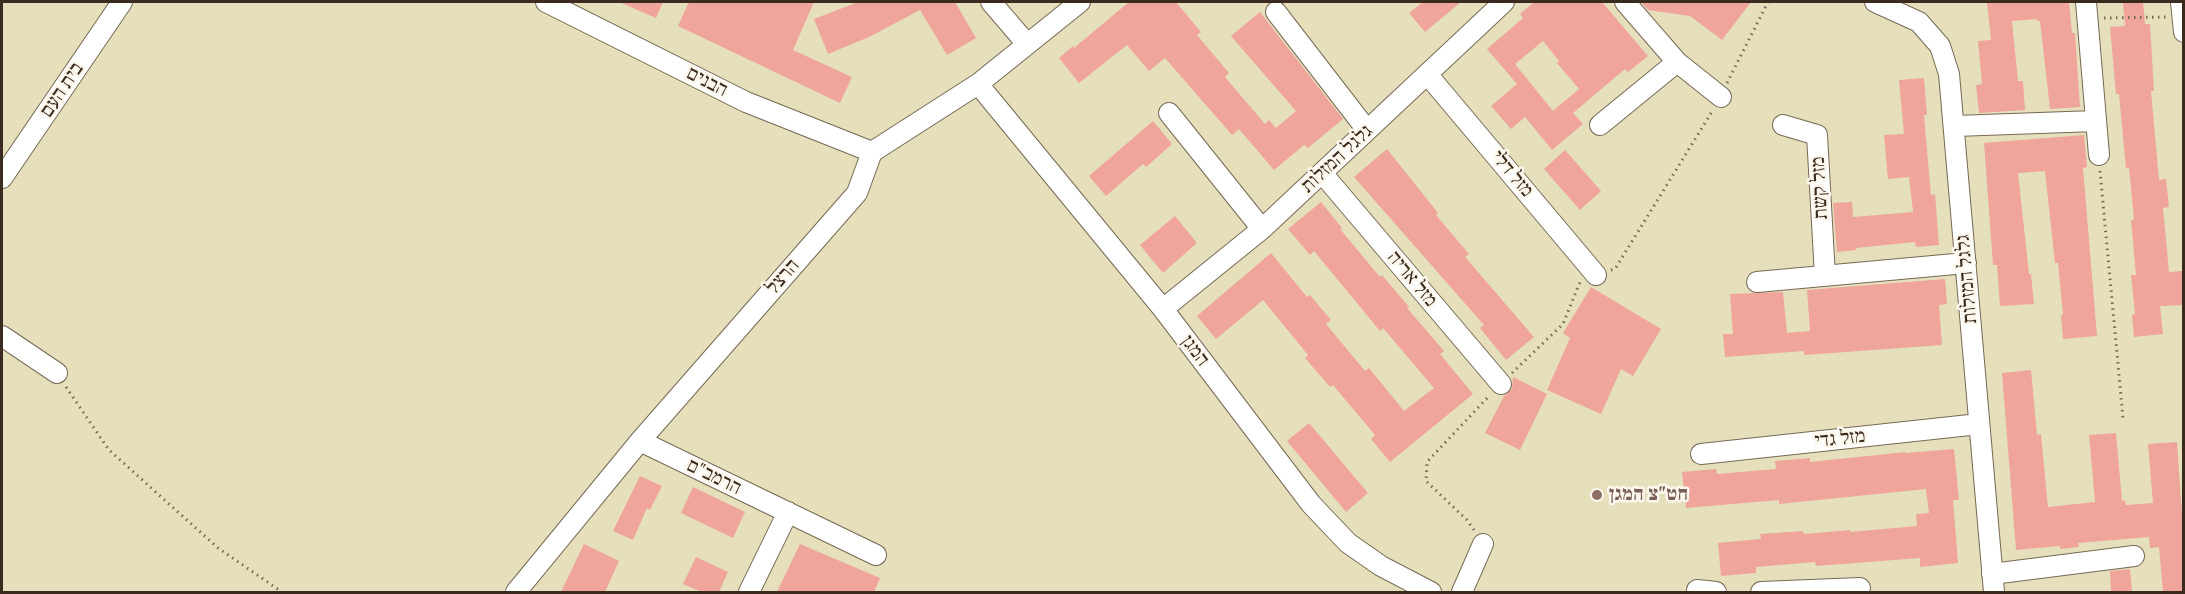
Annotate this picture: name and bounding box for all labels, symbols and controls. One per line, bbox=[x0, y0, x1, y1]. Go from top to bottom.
street label: בית העם bbox=[35, 58, 89, 122]
street label: הבנים bbox=[682, 62, 732, 102]
street label: גלגל המזלות bbox=[1296, 120, 1378, 198]
street label: מזל דלי bbox=[1486, 146, 1538, 202]
street label: מזל קשת bbox=[1806, 156, 1834, 220]
street label: גלגל המזלות bbox=[1951, 233, 1983, 325]
street label: מזל אריה bbox=[1382, 246, 1442, 312]
street label: הרצל bbox=[761, 254, 805, 300]
street label: המגן bbox=[1176, 331, 1214, 371]
street label: מזל גדי bbox=[1813, 424, 1867, 454]
street label: הרמב"ם bbox=[683, 454, 745, 500]
place label: חט"צ המגן bbox=[1609, 483, 1688, 507]
marker: חט"צ המגן bbox=[1590, 488, 1604, 502]

